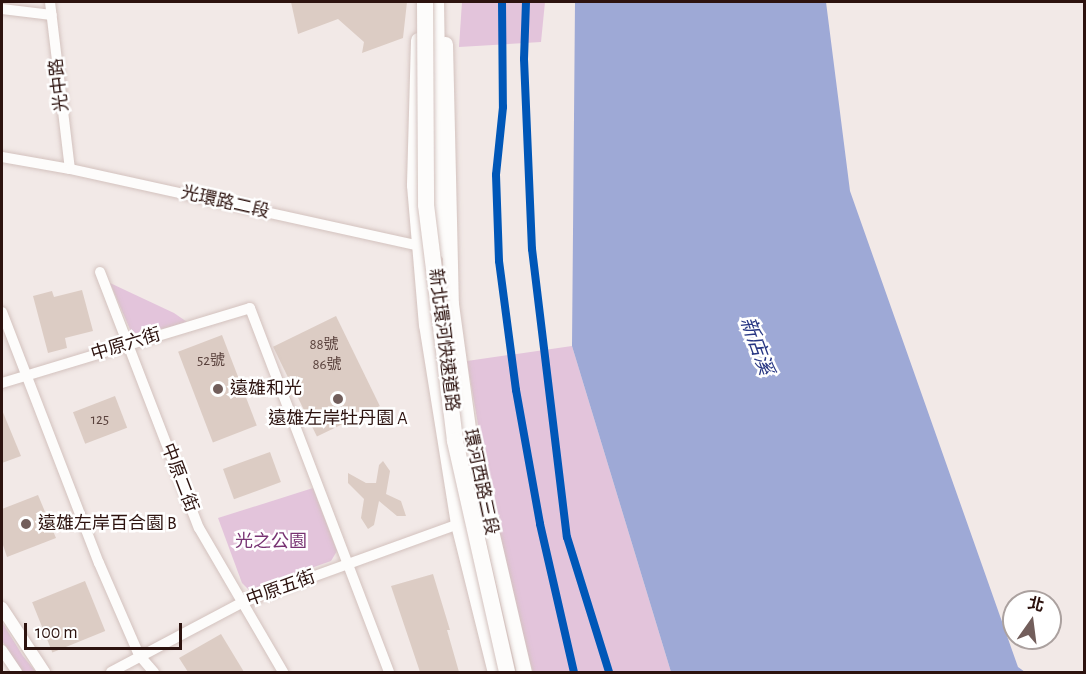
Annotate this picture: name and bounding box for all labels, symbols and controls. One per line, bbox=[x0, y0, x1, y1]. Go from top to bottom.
street label: 光中路 bbox=[46, 57, 74, 113]
street label: 光環路二段 bbox=[179, 182, 271, 224]
street label: 新北環河快速道路 bbox=[424, 267, 462, 413]
water label: 新店溪 bbox=[734, 314, 778, 378]
street label: 中原六街 bbox=[88, 324, 164, 366]
house number: 88號 bbox=[309, 336, 339, 354]
house number: 52號 bbox=[197, 352, 225, 370]
house number: 86號 bbox=[312, 356, 342, 374]
place label: 遠雄和光 bbox=[230, 378, 302, 400]
marker: 遠雄和光 bbox=[211, 382, 225, 396]
marker: 遠雄左岸牡丹園 A bbox=[331, 392, 345, 406]
place label: 遠雄左岸牡丹園 A bbox=[268, 408, 408, 430]
house number: 125 bbox=[91, 411, 109, 429]
street label: 環河西路三段 bbox=[458, 427, 502, 537]
street label: 中原二街 bbox=[156, 441, 202, 515]
place label: 遠雄左岸百合園 B bbox=[38, 513, 177, 535]
marker: 遠雄左岸百合園 B bbox=[19, 517, 33, 531]
park label: 光之公園 bbox=[235, 531, 307, 553]
street label: 中原五街 bbox=[243, 567, 319, 611]
north arrow bbox=[1002, 590, 1062, 650]
text: 北 bbox=[1026, 595, 1046, 614]
scale bar bbox=[27, 611, 184, 649]
text: 100 m bbox=[35, 624, 78, 642]

